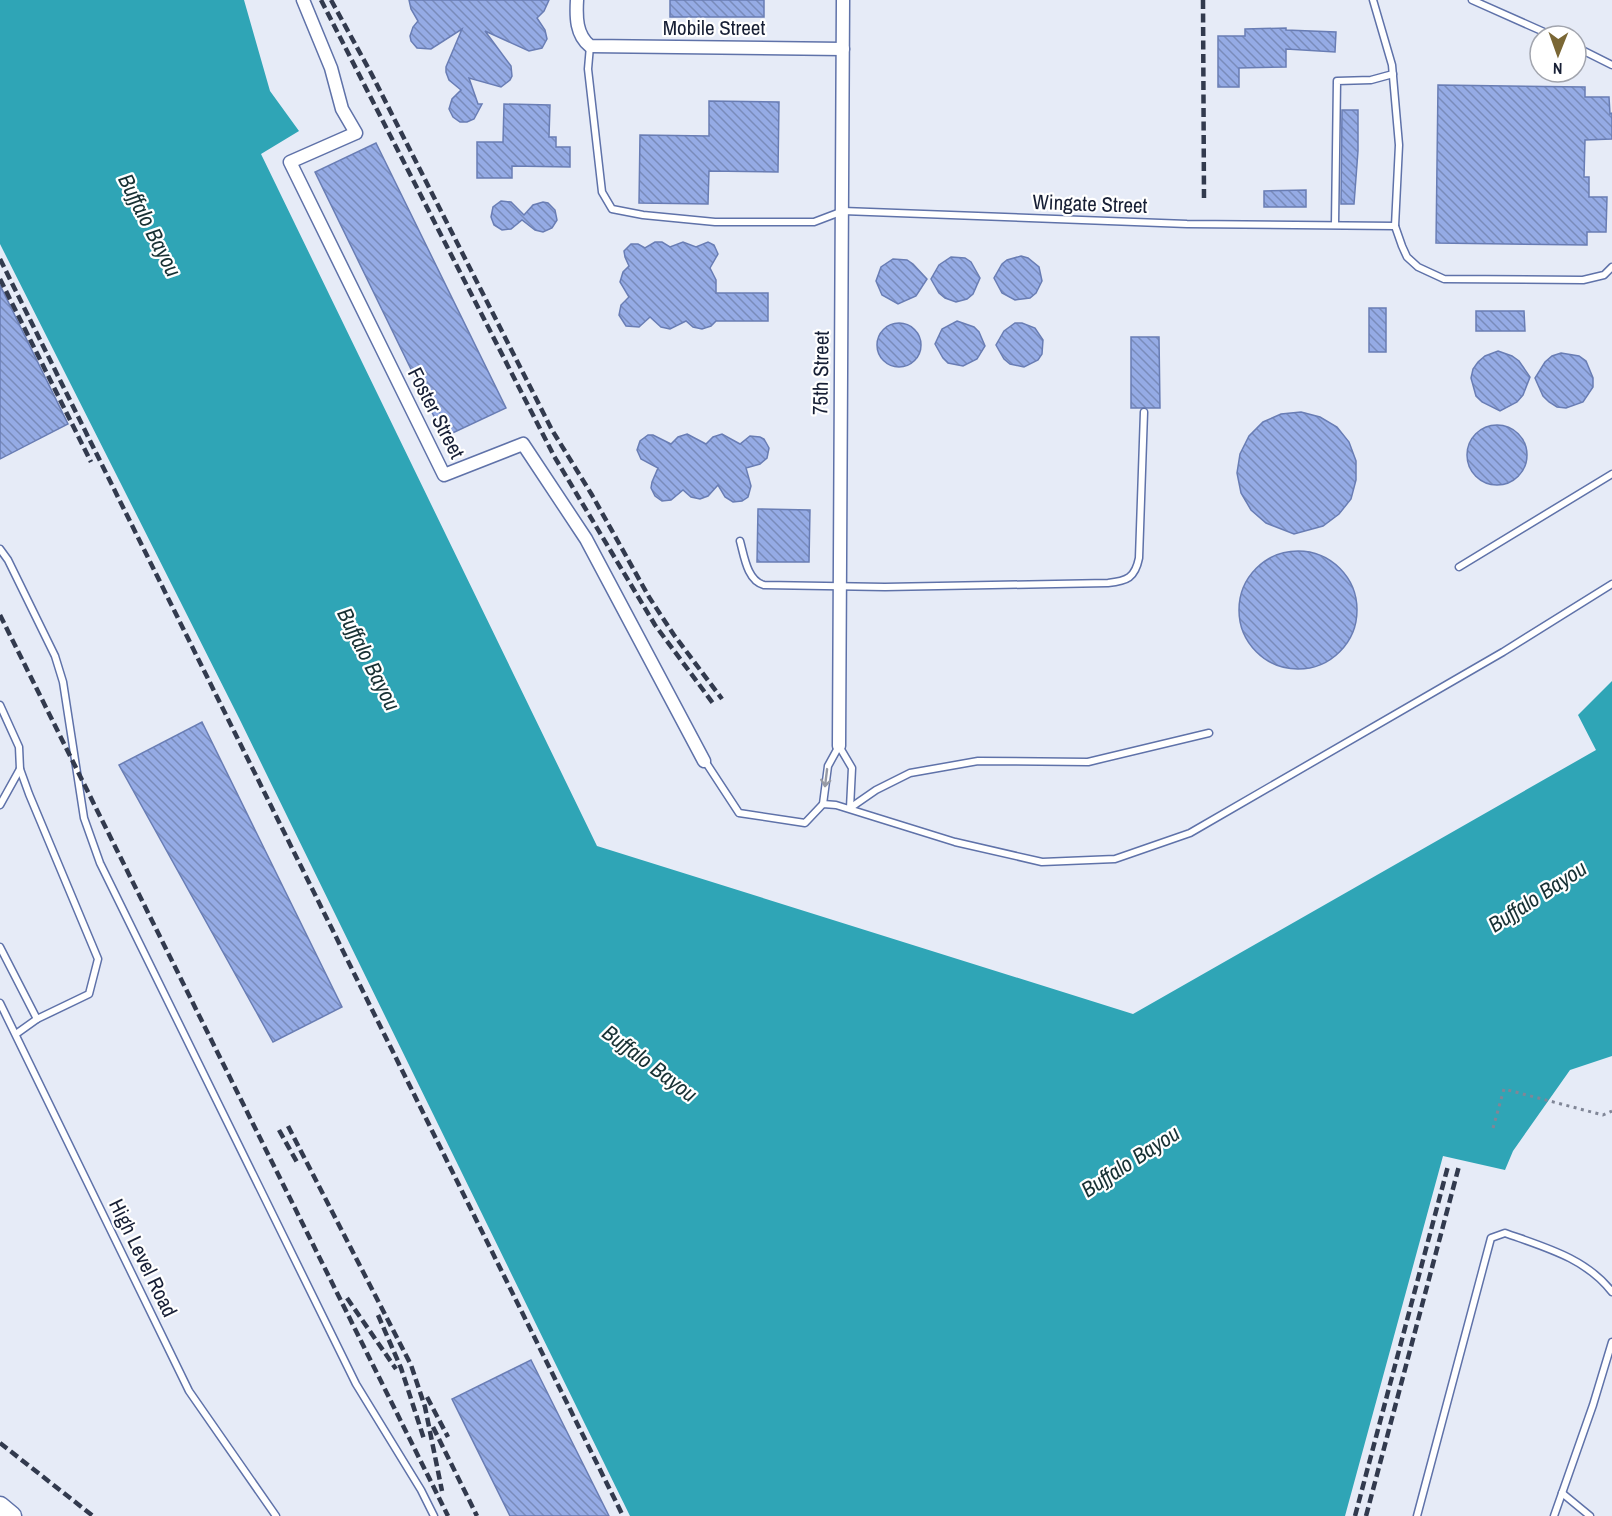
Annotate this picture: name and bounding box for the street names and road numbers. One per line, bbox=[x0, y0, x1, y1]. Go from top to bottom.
street label: Mobile Street bbox=[663, 13, 765, 42]
street label: Wingate Street bbox=[1032, 187, 1148, 220]
street label: 75th Street bbox=[805, 330, 836, 415]
street label: Foster Street bbox=[401, 362, 472, 464]
street label: High Level Road bbox=[102, 1194, 185, 1322]

